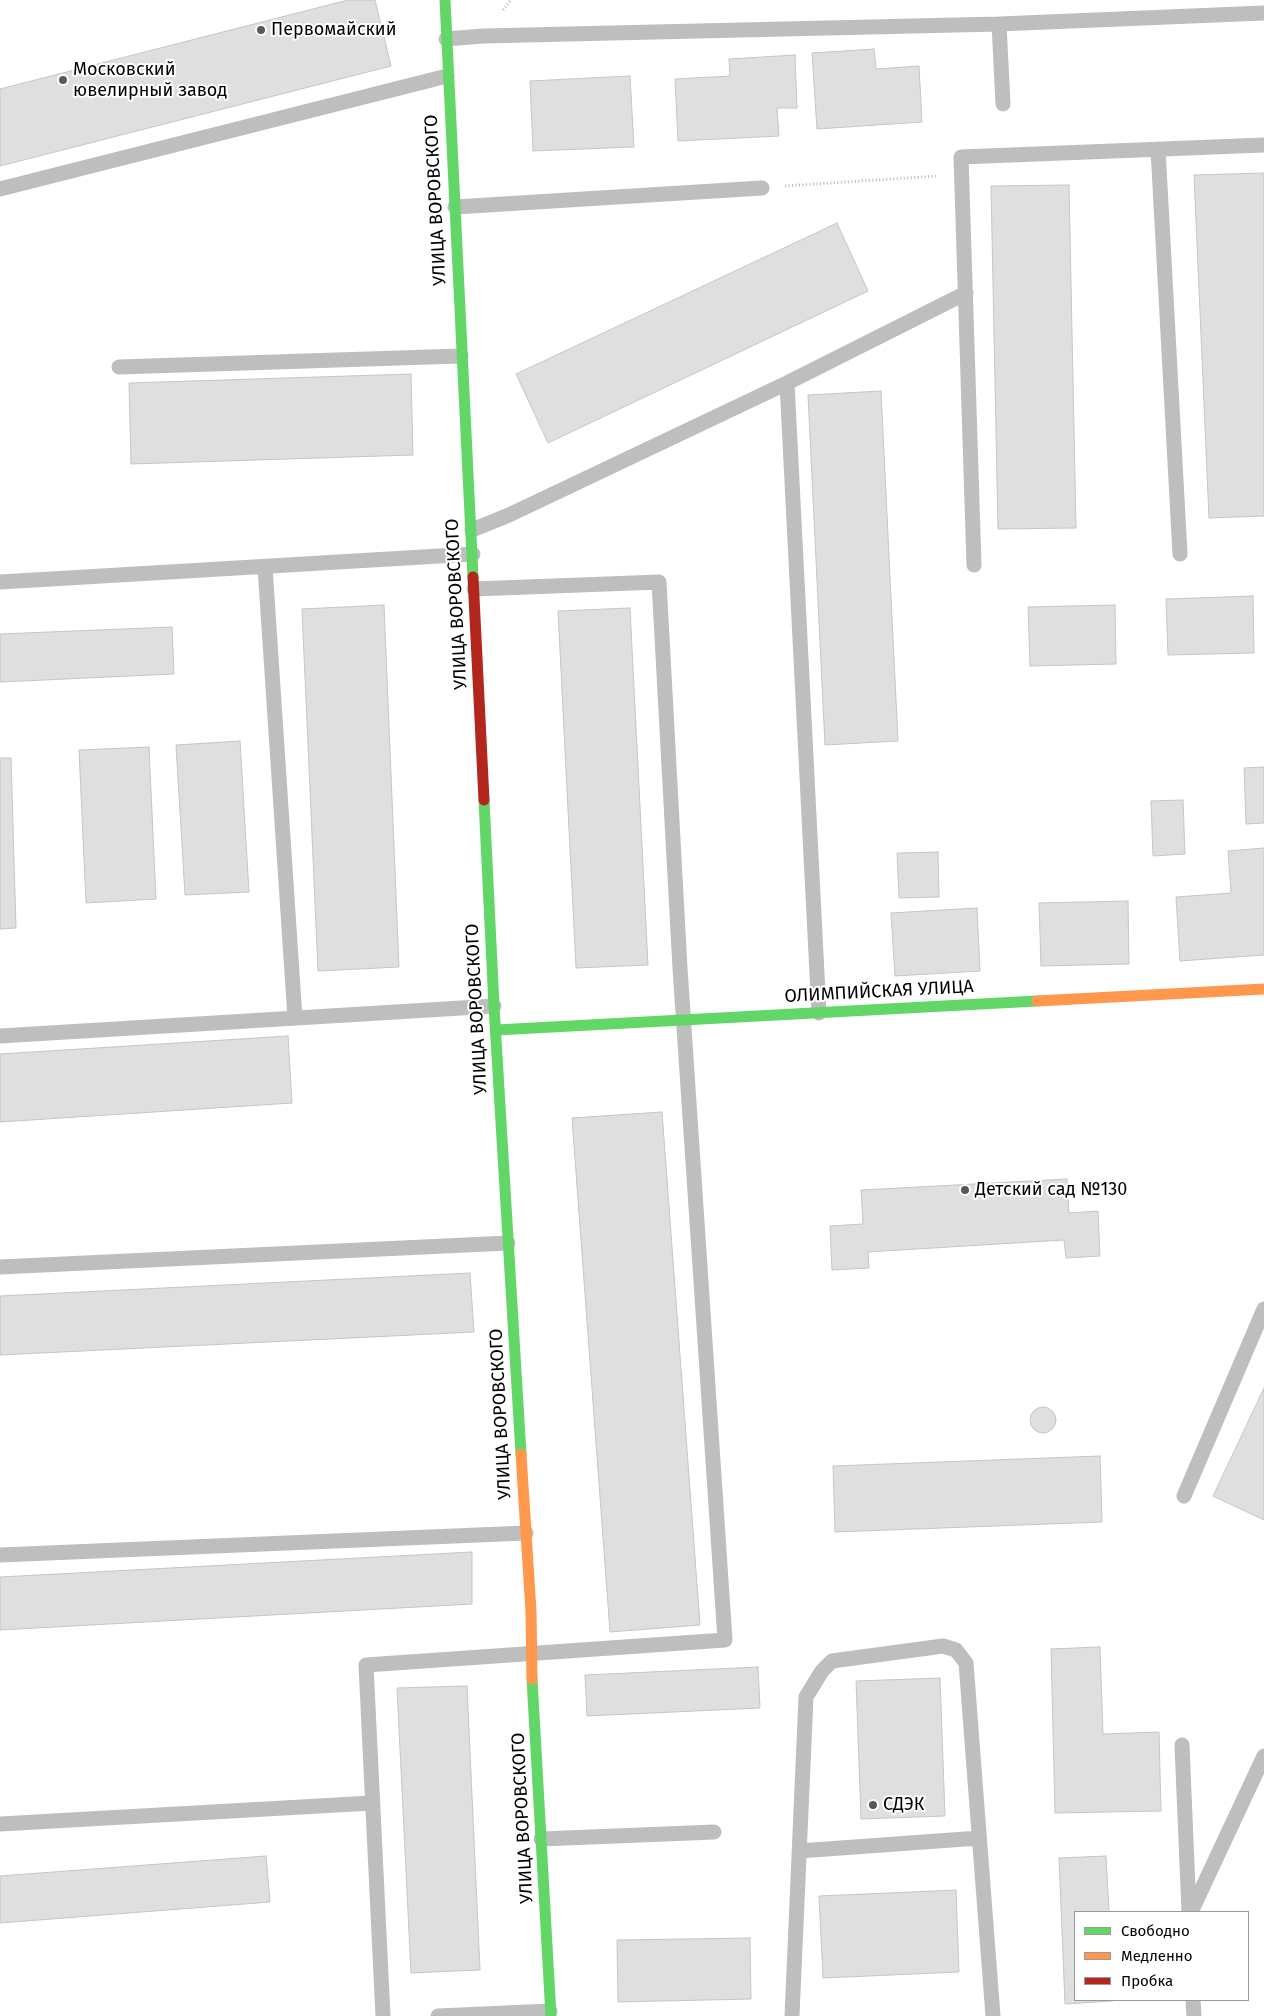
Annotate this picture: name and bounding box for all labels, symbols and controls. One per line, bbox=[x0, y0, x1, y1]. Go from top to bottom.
place label: Первомайский bbox=[271, 19, 396, 41]
marker: Первомайский bbox=[255, 24, 267, 36]
place label: Московский ювелирный завод bbox=[73, 59, 227, 102]
marker: Московский ювелирный завод bbox=[57, 74, 69, 86]
street label: УЛИЦА ВОРОВСКОГО bbox=[421, 114, 451, 286]
street label: УЛИЦА ВОРОВСКОГО bbox=[442, 518, 472, 690]
street label: УЛИЦА ВОРОВСКОГО bbox=[462, 923, 492, 1095]
street label: ОЛИМПИЙСКАЯ УЛИЦА bbox=[784, 976, 974, 1008]
place label: Детский сад №130 bbox=[975, 1179, 1127, 1201]
marker: Детский сад №130 bbox=[959, 1184, 971, 1196]
street label: УЛИЦА ВОРОВСКОГО bbox=[486, 1328, 516, 1500]
street label: УЛИЦА ВОРОВСКОГО bbox=[508, 1732, 538, 1904]
place label: СДЭК bbox=[883, 1794, 924, 1816]
marker: СДЭК bbox=[867, 1799, 879, 1811]
legend bbox=[1074, 1911, 1249, 2001]
text: Свободно bbox=[1121, 1922, 1190, 1940]
text: Медленно bbox=[1121, 1947, 1193, 1965]
text: Пробка bbox=[1121, 1972, 1173, 1990]

